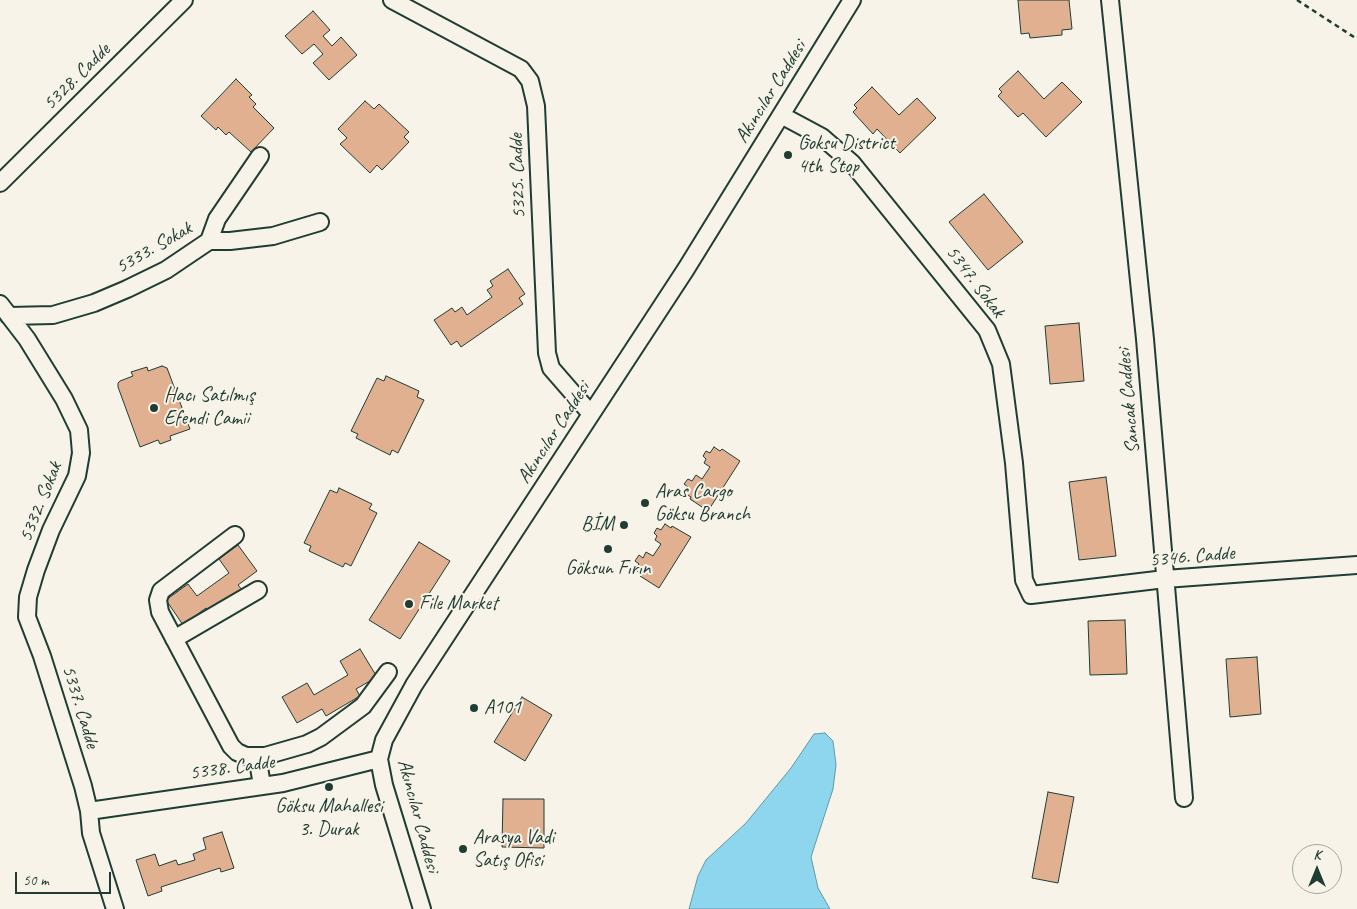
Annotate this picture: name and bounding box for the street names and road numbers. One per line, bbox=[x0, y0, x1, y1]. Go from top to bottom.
street label: Akıncılar Caddesi bbox=[730, 36, 812, 148]
street label: 5328. Cadde bbox=[38, 38, 116, 116]
street label: 5325. Cadde bbox=[505, 133, 531, 219]
street label: 5333. Sokak bbox=[112, 217, 196, 279]
street label: 5347. Sokak bbox=[940, 241, 1010, 323]
street label: Sancak Caddesi bbox=[1112, 347, 1146, 455]
street label: Akıncılar Caddesi bbox=[512, 378, 596, 488]
street label: 5332. Sokak bbox=[14, 459, 68, 545]
street label: 5346. Cadde bbox=[1149, 541, 1235, 573]
street label: 5337. Cadde bbox=[56, 663, 104, 751]
street label: 5338. Cadde bbox=[188, 750, 276, 786]
street label: Akıncılar Caddesi bbox=[391, 757, 445, 875]

